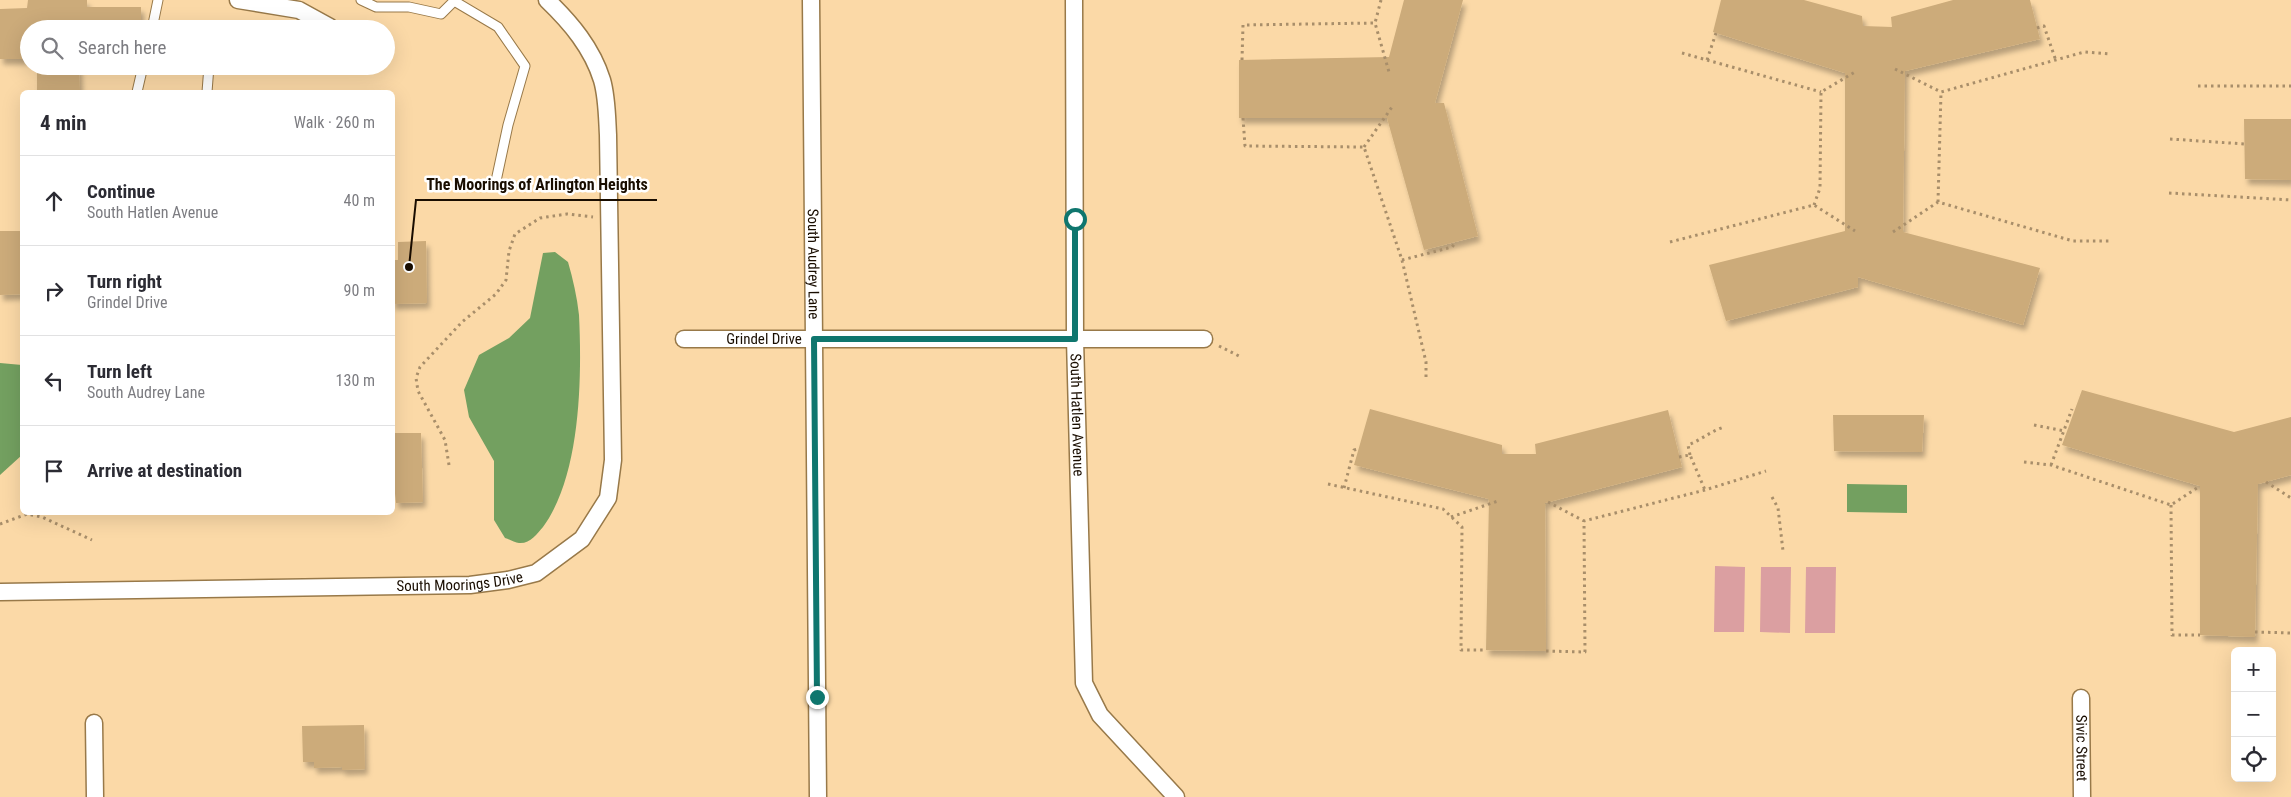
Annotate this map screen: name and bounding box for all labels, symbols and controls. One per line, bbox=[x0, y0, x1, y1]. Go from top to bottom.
search box bbox=[20, 20, 395, 75]
icon: search bbox=[38, 34, 66, 62]
text: Search here bbox=[78, 36, 166, 59]
text: 4 min bbox=[40, 111, 87, 135]
text: Walk · 260 m bbox=[294, 113, 375, 132]
callout: The Moorings of Arlington Heights bbox=[416, 169, 657, 200]
text: The Moorings of Arlington Heights bbox=[426, 175, 648, 194]
text: Continue bbox=[87, 180, 155, 203]
icon: ahead bbox=[40, 187, 68, 215]
text: 40 m bbox=[343, 191, 375, 210]
text: South Hatlen Avenue bbox=[87, 203, 218, 222]
route start bbox=[1064, 208, 1087, 231]
street label: South Audrey Lane bbox=[804, 209, 823, 319]
text: Turn right bbox=[87, 270, 162, 293]
icon: right bbox=[40, 277, 68, 305]
text: 90 m bbox=[343, 281, 375, 300]
text: Grindel Drive bbox=[87, 293, 167, 312]
street label: Grindel Drive bbox=[726, 330, 802, 348]
street label: South Hatlen Avenue bbox=[1066, 353, 1088, 477]
text: Turn left bbox=[87, 360, 152, 383]
icon: left bbox=[40, 367, 68, 395]
text: 130 m bbox=[336, 371, 375, 390]
text: South Audrey Lane bbox=[87, 383, 205, 402]
icon: arrive bbox=[40, 457, 68, 485]
text: Arrive at destination bbox=[87, 459, 242, 482]
street label: South Moorings Drive bbox=[396, 568, 525, 595]
map controls bbox=[2231, 647, 2276, 782]
button: + bbox=[2231, 647, 2276, 692]
route end bbox=[806, 686, 829, 709]
button: − bbox=[2231, 692, 2276, 737]
street label: Sivic Street bbox=[2072, 715, 2091, 781]
button: locate bbox=[2231, 737, 2276, 782]

